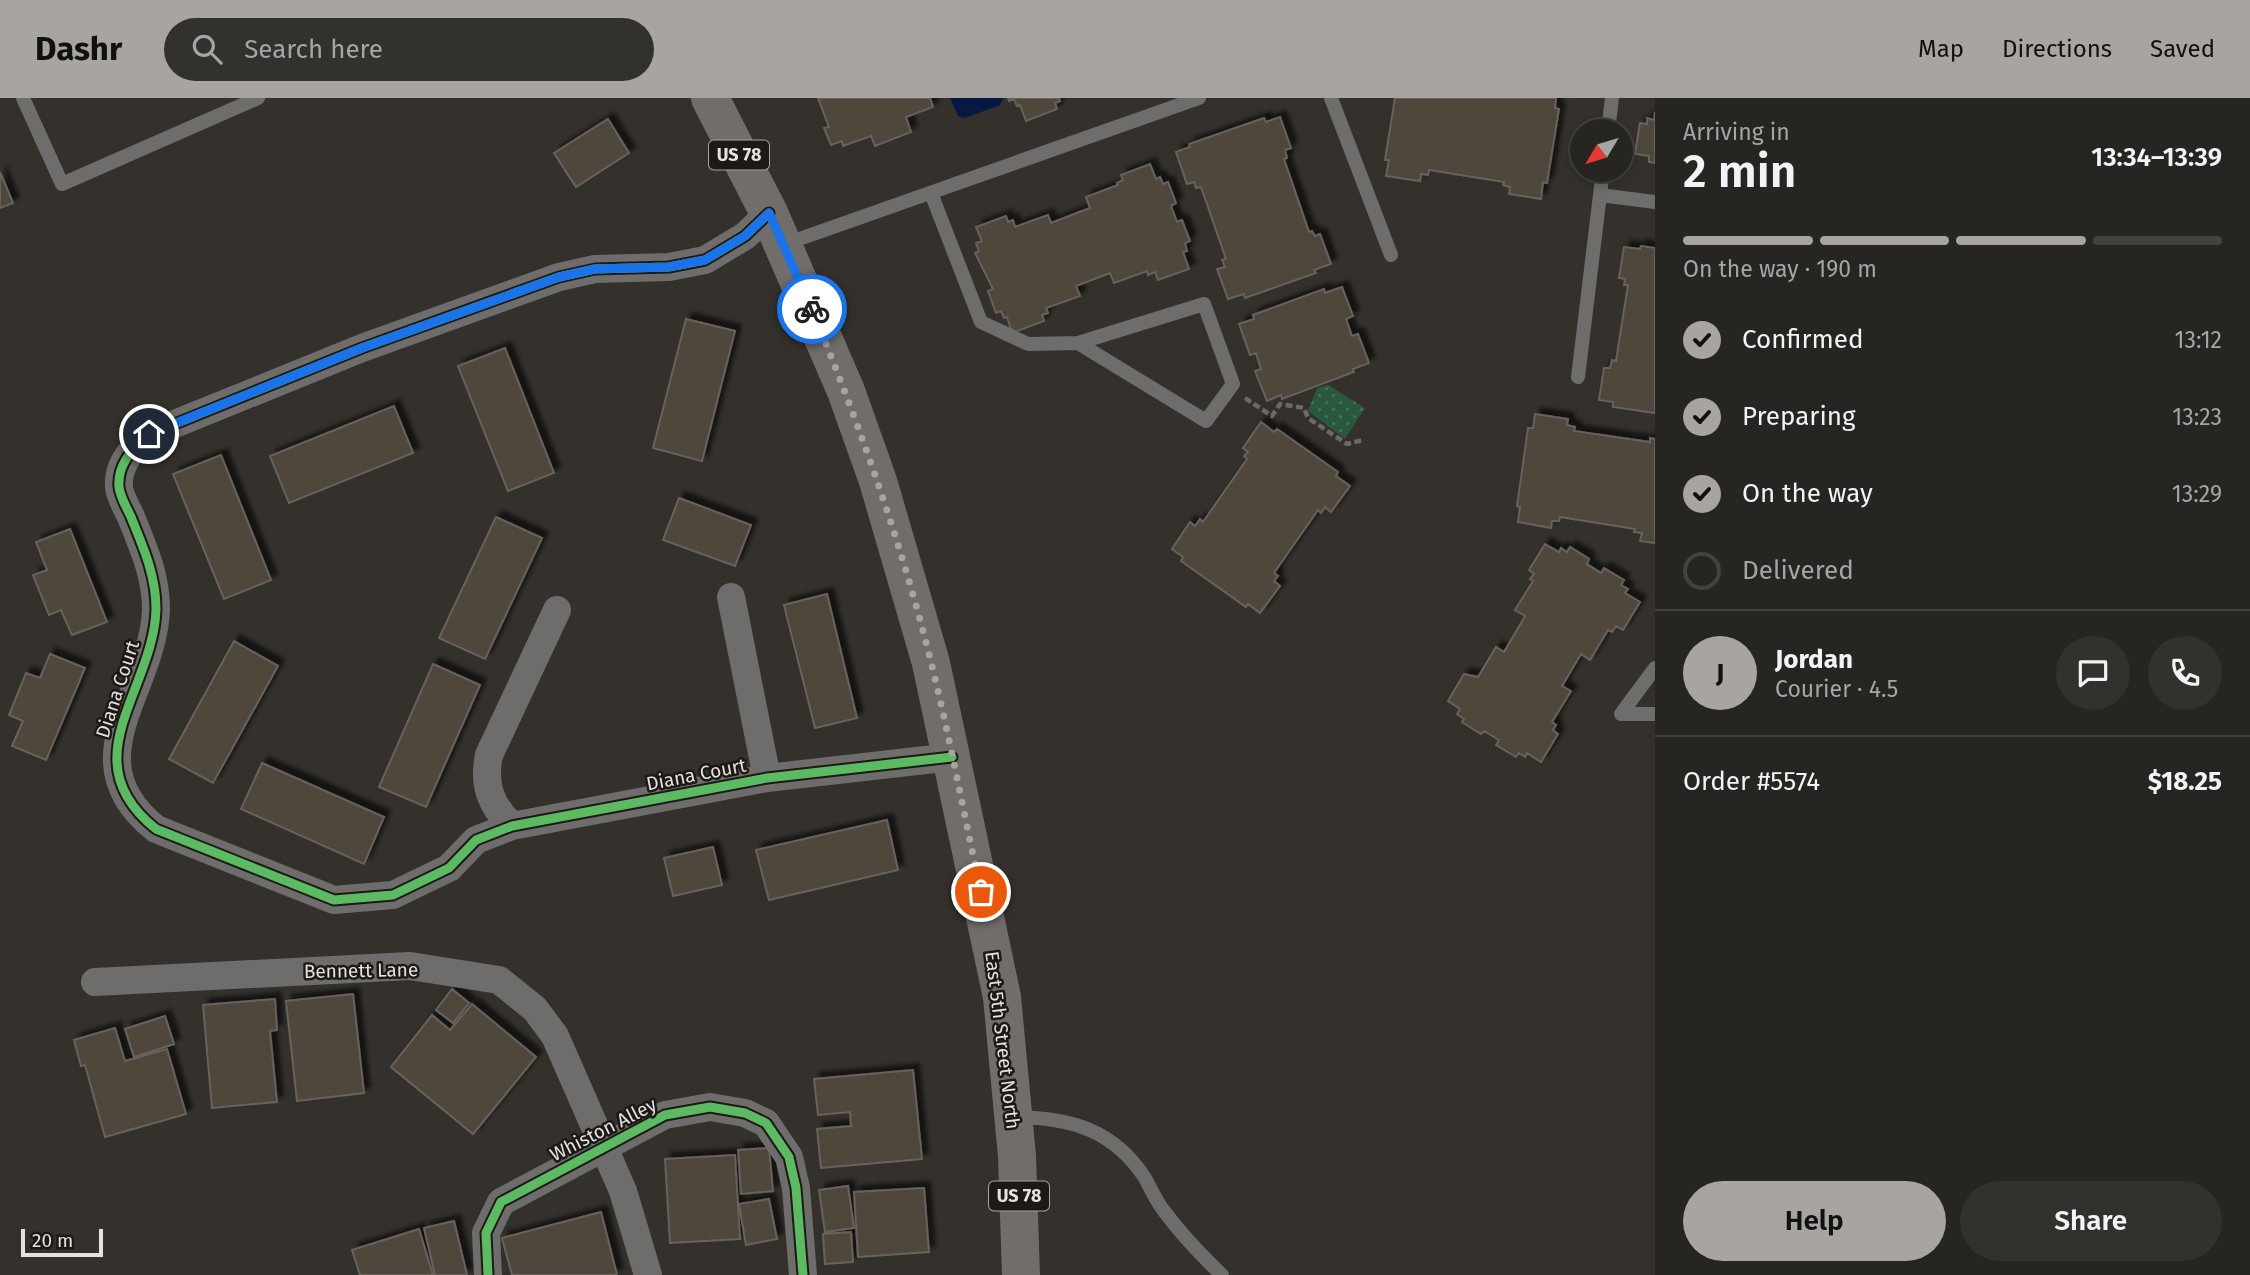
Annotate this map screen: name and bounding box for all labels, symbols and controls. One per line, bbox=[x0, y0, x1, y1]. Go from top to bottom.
search box bbox=[164, 18, 654, 81]
text: Dashr bbox=[35, 29, 122, 69]
icon: search bbox=[188, 30, 226, 68]
text: Search here bbox=[244, 34, 383, 65]
text: Map bbox=[1918, 35, 1964, 63]
text: Directions bbox=[2002, 35, 2112, 63]
text: Saved bbox=[2150, 35, 2215, 63]
text: Arriving in bbox=[1683, 118, 1790, 146]
north arrow bbox=[1570, 119, 1633, 182]
map controls bbox=[1570, 119, 1633, 182]
road number: US 78 bbox=[709, 140, 769, 170]
text: 13:34–13:39 bbox=[2091, 142, 2222, 173]
text: 2 min bbox=[1683, 144, 1796, 199]
text: On the way · 190 m bbox=[1683, 255, 1877, 283]
courier bbox=[777, 274, 847, 344]
icon: bike bbox=[793, 290, 831, 328]
icon: check bbox=[1683, 321, 1721, 359]
text: Confirmed bbox=[1742, 324, 1863, 355]
text: 13:12 bbox=[2175, 326, 2222, 354]
icon: check bbox=[1683, 398, 1721, 436]
text: Preparing bbox=[1742, 401, 1855, 432]
text: 13:23 bbox=[2172, 403, 2222, 431]
pin bbox=[119, 404, 179, 464]
icon: home bbox=[130, 415, 168, 453]
icon: check bbox=[1683, 475, 1721, 513]
text: On the way bbox=[1742, 478, 1873, 509]
text: 13:29 bbox=[2172, 480, 2222, 508]
text: Delivered bbox=[1742, 555, 1854, 586]
button: chat bbox=[2056, 636, 2130, 710]
button: phone bbox=[2148, 636, 2222, 710]
street label: Diana Court bbox=[91, 637, 144, 741]
text: Jordan bbox=[1775, 644, 1853, 675]
text: J bbox=[1716, 658, 1724, 689]
text: Courier · 4.5 bbox=[1775, 675, 1898, 703]
street label: Diana Court bbox=[644, 754, 748, 795]
text: Order #5574 bbox=[1683, 766, 1820, 797]
text: $18.25 bbox=[2148, 766, 2222, 797]
pin bbox=[951, 862, 1011, 922]
icon: bag bbox=[962, 873, 1000, 911]
street label: East 5th Street North bbox=[980, 950, 1025, 1130]
street label: Bennett Lane bbox=[304, 958, 418, 983]
street label: Whiston Alley bbox=[546, 1092, 661, 1166]
button: Help bbox=[1683, 1181, 1946, 1261]
button: Share bbox=[1960, 1181, 2222, 1261]
road number: US 78 bbox=[989, 1182, 1049, 1210]
scale bar bbox=[21, 1226, 103, 1258]
text: 20 m bbox=[32, 1229, 73, 1252]

